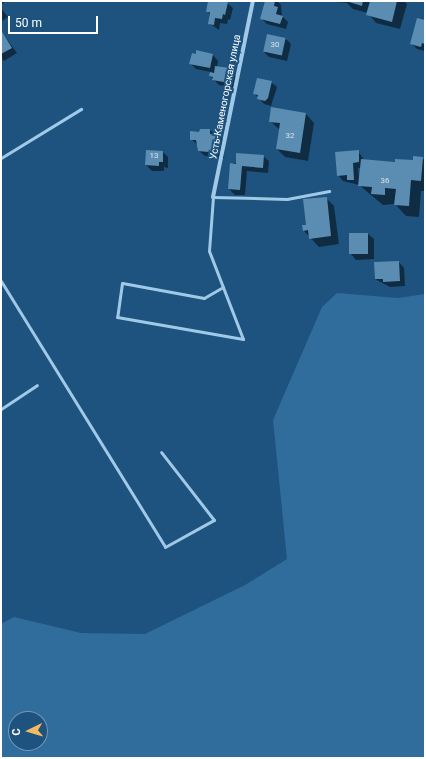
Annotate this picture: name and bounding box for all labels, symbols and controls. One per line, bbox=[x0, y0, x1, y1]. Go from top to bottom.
scale bar bbox=[10, 8, 100, 34]
text: 50 m bbox=[15, 16, 42, 30]
street label: Усть-Каменогорская улица bbox=[207, 33, 243, 161]
house number: 30 bbox=[271, 40, 279, 50]
house number: 32 bbox=[286, 131, 294, 141]
house number: 13 bbox=[150, 151, 158, 161]
house number: 36 bbox=[381, 176, 389, 186]
north arrow bbox=[8, 711, 48, 751]
text: С bbox=[10, 728, 23, 736]

